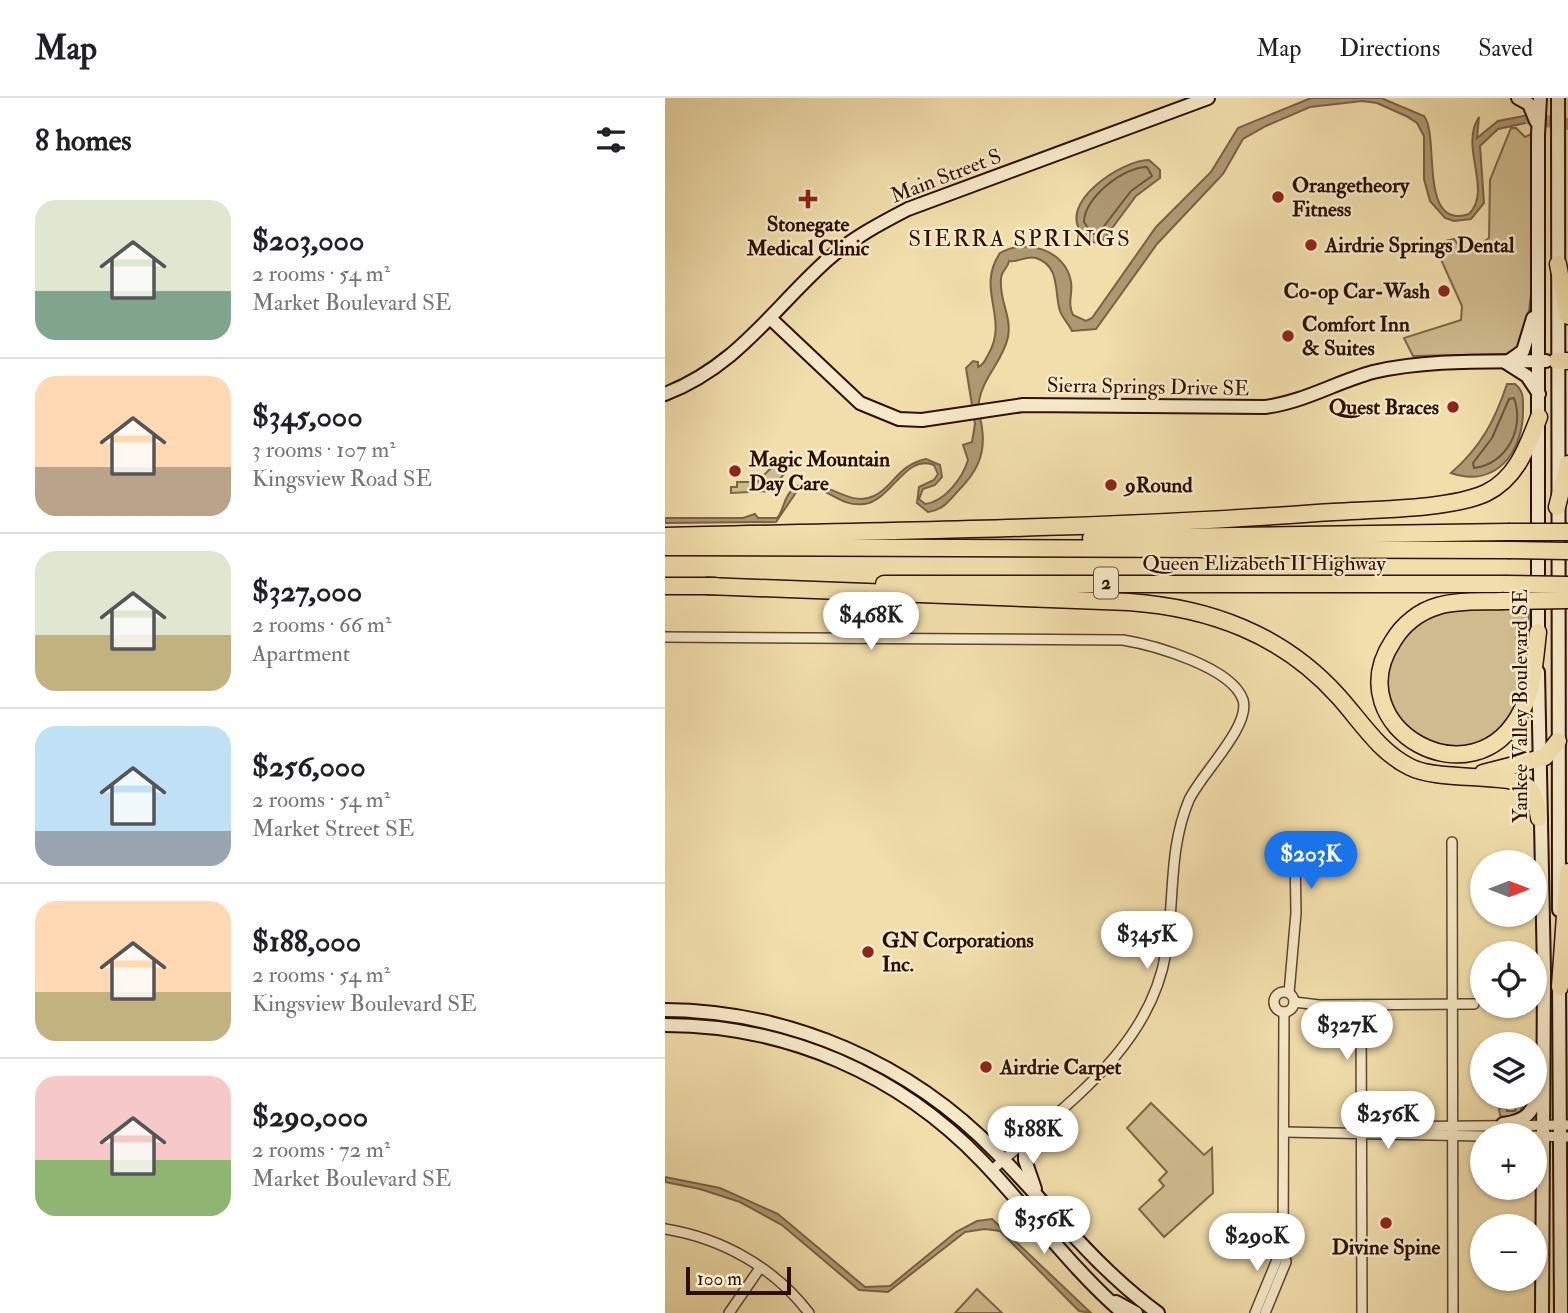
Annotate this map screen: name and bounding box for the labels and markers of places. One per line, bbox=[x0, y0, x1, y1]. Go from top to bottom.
place label: Orangetheory Fitness bbox=[1292, 172, 1410, 223]
marker: Stonegate Medical Clinic bbox=[798, 189, 818, 209]
marker: Orangetheory Fitness bbox=[1270, 189, 1286, 205]
place label: Stonegate Medical Clinic bbox=[746, 211, 870, 262]
place label: Airdrie Springs Dental bbox=[1324, 232, 1515, 259]
marker: Airdrie Springs Dental bbox=[1303, 237, 1319, 253]
place label: Co-op Car-Wash bbox=[1284, 278, 1430, 305]
marker: Co-op Car-Wash bbox=[1436, 283, 1452, 299]
place label: Comfort Inn & Suites bbox=[1302, 311, 1410, 362]
marker: Comfort Inn & Suites bbox=[1280, 328, 1296, 344]
place label: Quest Braces bbox=[1329, 394, 1439, 421]
marker: Quest Braces bbox=[1445, 399, 1461, 415]
place label: Magic Mountain Day Care bbox=[748, 446, 890, 497]
marker: Magic Mountain Day Care bbox=[727, 463, 743, 479]
place label: 9Round bbox=[1123, 472, 1193, 499]
marker: 9Round bbox=[1103, 477, 1119, 493]
pin: $468K bbox=[822, 592, 920, 652]
pin: $203K bbox=[1262, 832, 1360, 891]
pin: $345K bbox=[1098, 912, 1196, 971]
place label: GN Corporations Inc. bbox=[882, 927, 1034, 978]
marker: GN Corporations Inc. bbox=[860, 944, 876, 960]
pin: $327K bbox=[1298, 1002, 1396, 1062]
place label: Airdrie Carpet bbox=[999, 1054, 1122, 1081]
marker: Airdrie Carpet bbox=[978, 1059, 994, 1075]
pin: $256K bbox=[1339, 1091, 1437, 1151]
pin: $188K bbox=[984, 1107, 1082, 1166]
pin: $356K bbox=[995, 1196, 1093, 1256]
pin: $290K bbox=[1208, 1214, 1306, 1273]
marker: Divine Spine bbox=[1378, 1215, 1394, 1231]
place label: Divine Spine bbox=[1332, 1234, 1441, 1261]

